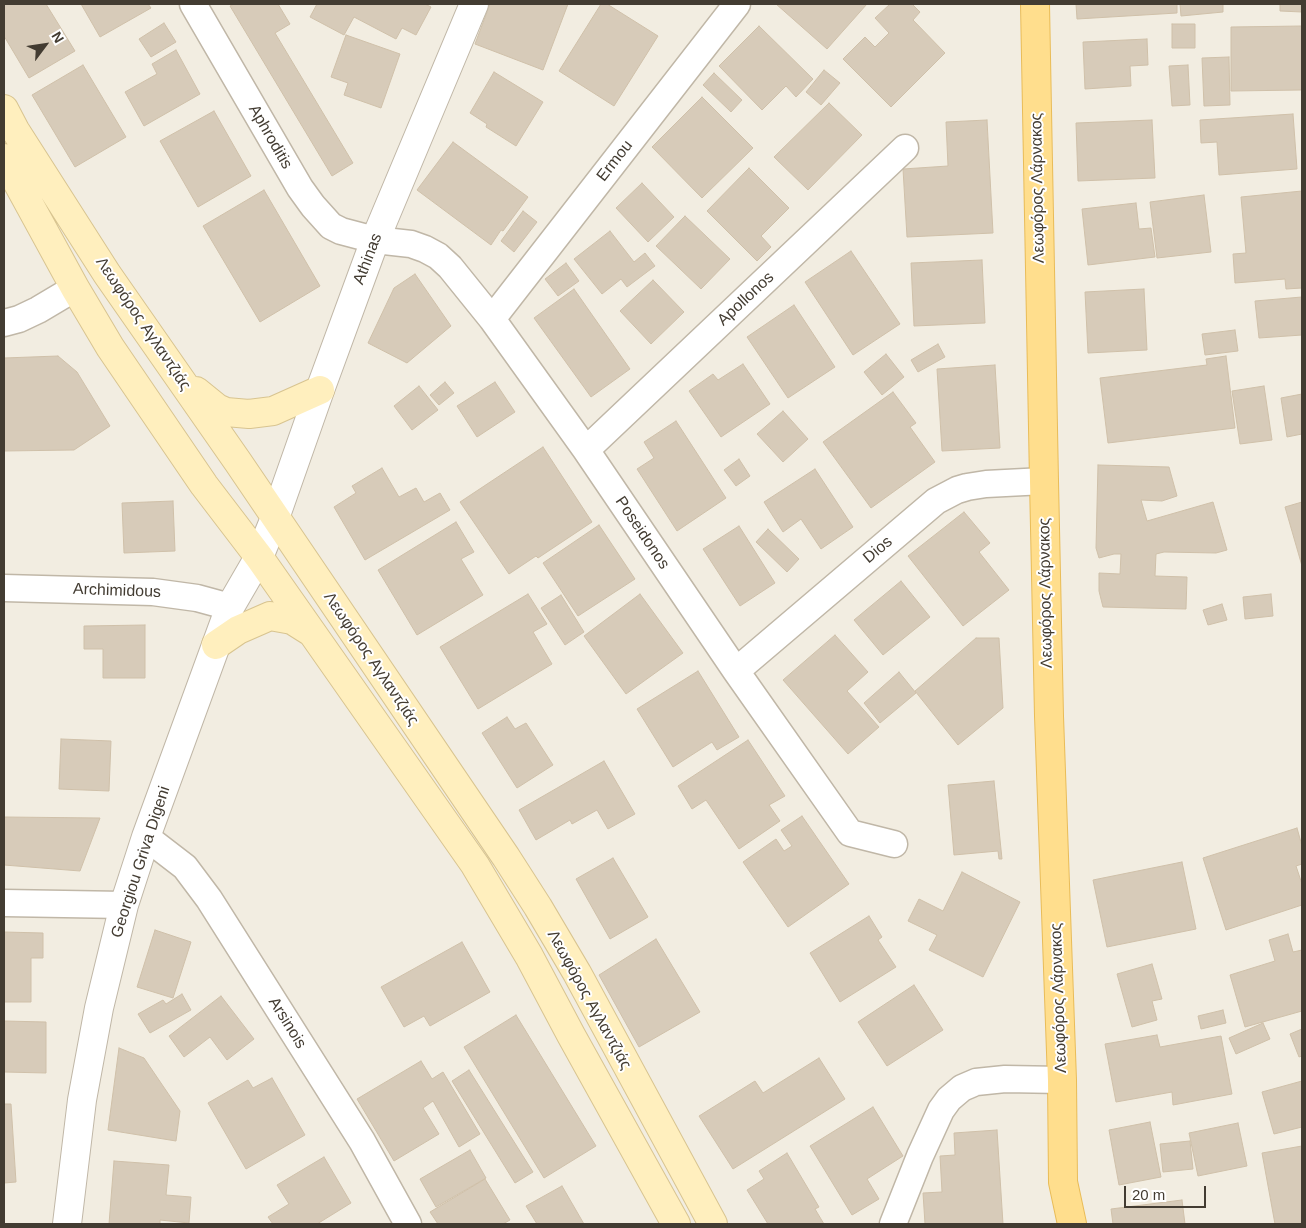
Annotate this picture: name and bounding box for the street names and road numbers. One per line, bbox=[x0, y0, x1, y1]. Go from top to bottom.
street label: Aphroditis bbox=[244, 101, 296, 173]
street label: Λεωφόρος Λάρνακος bbox=[1027, 113, 1049, 263]
street label: Ermou bbox=[593, 137, 637, 185]
street label: Athinas bbox=[349, 231, 387, 287]
street label: Λεωφόρος Αγλαντζιάς bbox=[91, 254, 195, 394]
street label: Apollonos bbox=[714, 268, 778, 330]
street label: Poseidonos bbox=[611, 493, 673, 573]
street label: Λεωφόρος Λάρνακος bbox=[1035, 518, 1057, 668]
street label: Dios bbox=[860, 532, 896, 568]
street label: Archimidous bbox=[73, 580, 161, 602]
street label: Λεωφόρος Αγλαντζιάς bbox=[319, 589, 423, 729]
street label: Georgiou Griva Digeni bbox=[107, 784, 175, 940]
street label: Λεωφόρος Λάρνακος bbox=[1047, 922, 1071, 1074]
street label: Λεωφόρος Αγλαντζιάς bbox=[543, 927, 635, 1073]
street label: Arsinois bbox=[264, 994, 310, 1052]

